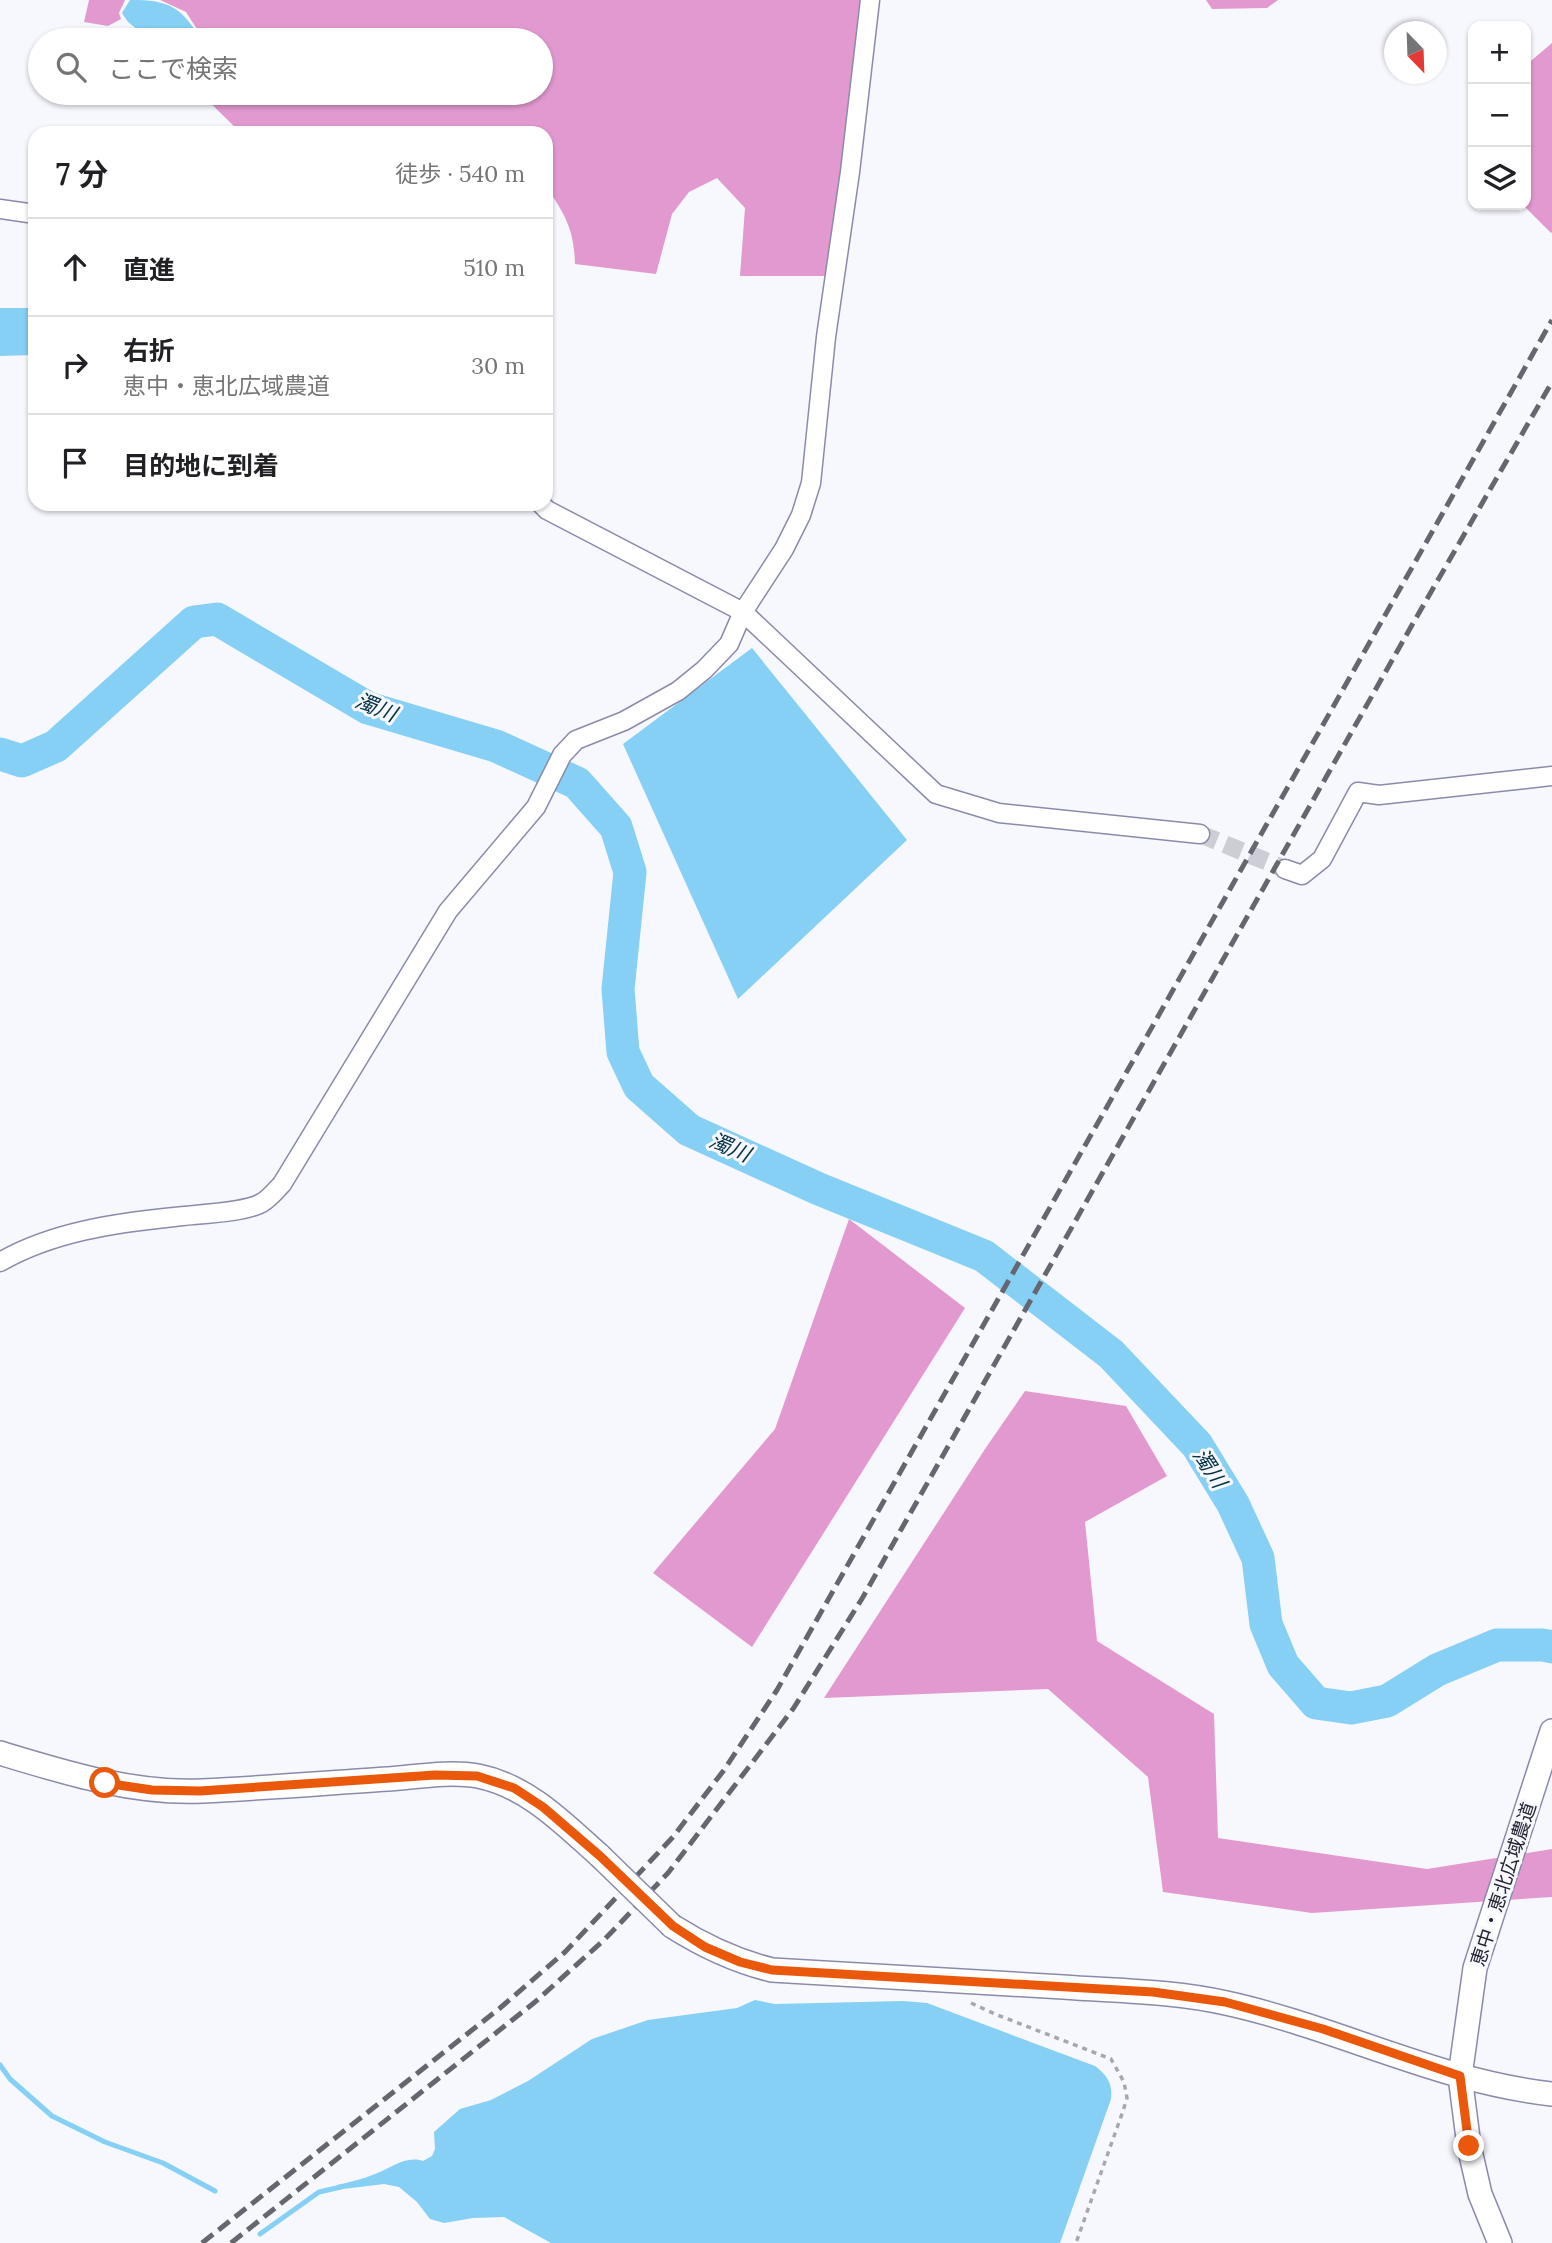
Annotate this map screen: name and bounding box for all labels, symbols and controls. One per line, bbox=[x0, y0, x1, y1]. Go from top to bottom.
north arrow bbox=[1384, 21, 1447, 84]
map controls bbox=[1468, 21, 1531, 210]
button: + bbox=[1468, 21, 1531, 84]
search box bbox=[28, 28, 553, 105]
icon: search bbox=[52, 48, 90, 86]
text: ここで検索 bbox=[108, 52, 238, 85]
button: − bbox=[1468, 84, 1531, 147]
button: layers bbox=[1468, 147, 1531, 210]
text: 7 分 bbox=[56, 155, 108, 193]
text: 徒歩 · 540 m bbox=[395, 159, 525, 188]
icon: ahead bbox=[56, 248, 94, 286]
text: 直進 bbox=[123, 253, 175, 286]
text: 510 m bbox=[463, 253, 525, 282]
text: 右折 bbox=[123, 334, 175, 367]
icon: right bbox=[56, 346, 94, 384]
text: 30 m bbox=[471, 351, 525, 380]
text: 恵中・恵北広域農道 bbox=[123, 371, 330, 400]
icon: arrive bbox=[56, 444, 94, 482]
text: 目的地に到着 bbox=[123, 449, 279, 482]
water label: 濁川 bbox=[351, 687, 402, 728]
water label: 濁川 bbox=[705, 1126, 756, 1168]
water label: 濁川 bbox=[1187, 1443, 1234, 1495]
route start bbox=[89, 1767, 120, 1798]
street label: 恵中・恵北広域農道 bbox=[1465, 1799, 1541, 1969]
route end bbox=[1453, 2130, 1484, 2161]

